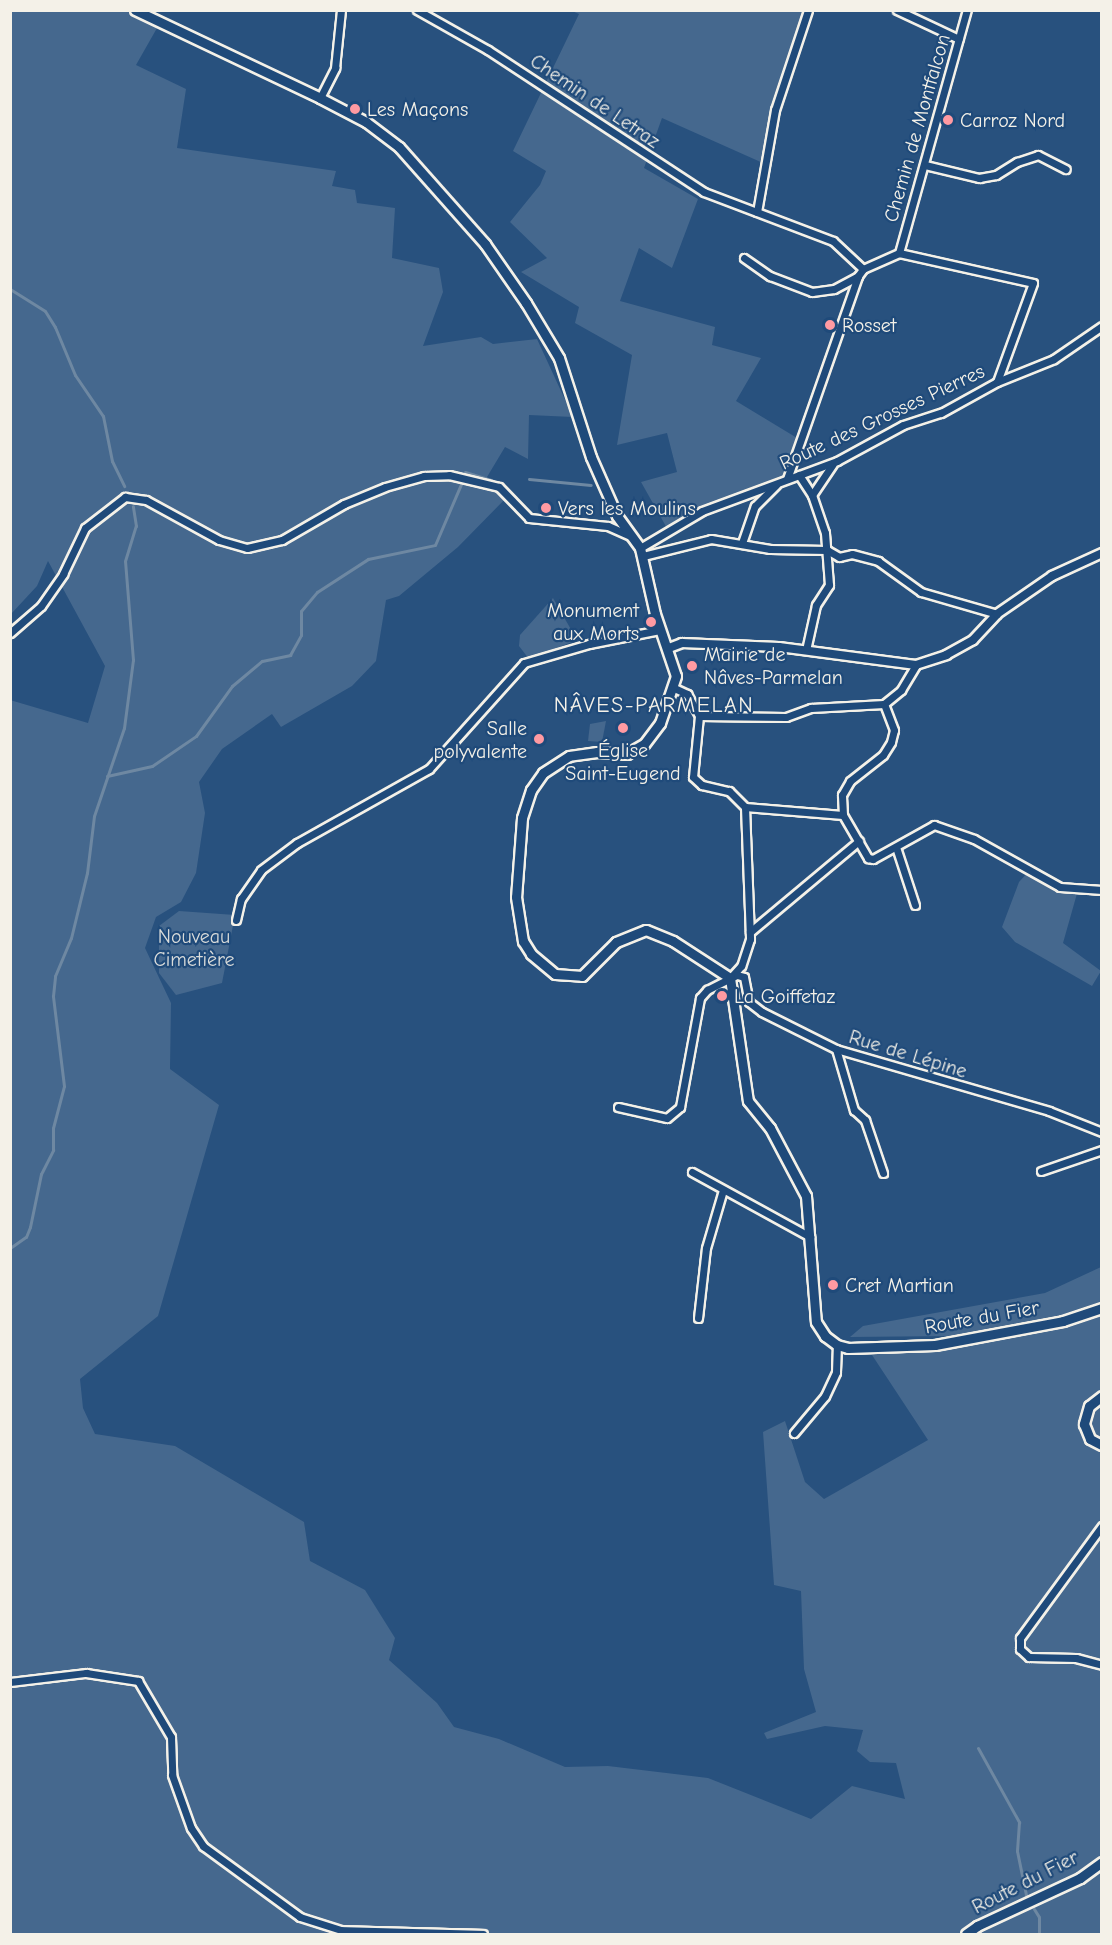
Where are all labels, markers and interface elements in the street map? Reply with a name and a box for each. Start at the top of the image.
street label: Chemin de Montfalcon [879,31,955,225]
street label: Chemin de Letraz [526,49,664,153]
place label: Les Maçons [367,97,468,121]
marker: Les Maçons [348,102,362,116]
place label: Carroz Nord [960,108,1065,132]
marker: Carroz Nord [941,113,955,127]
place label: Rosset [842,313,896,337]
marker: Rosset [823,318,837,332]
street label: Route des Grosses Pierres [776,359,988,475]
place label: Vers les Moulins [558,496,696,520]
marker: Vers les Moulins [539,501,553,515]
place label: Monument aux Morts [547,598,639,645]
marker: Monument aux Morts [644,615,658,629]
place label: Mairie de Nâves-Parmelan [704,642,843,689]
marker: Mairie de Nâves-Parmelan [685,659,699,673]
district label: NÂVES-PARMELAN [554,693,754,719]
place label: Salle polyvalente [434,716,527,763]
marker: Église Saint-Eugend [616,721,630,735]
marker: Salle polyvalente [532,732,546,746]
place label: Église Saint-Eugend [565,738,681,785]
park label: Nouveau Cimetière [153,924,235,971]
place label: La Goiffetaz [734,984,835,1008]
marker: La Goiffetaz [715,989,729,1003]
street label: Rue de Lépine [846,1025,970,1083]
place label: Cret Martian [845,1273,954,1297]
marker: Cret Martian [826,1278,840,1292]
street label: Route du Fier [923,1295,1041,1339]
street label: Route du Fier [968,1845,1082,1919]

